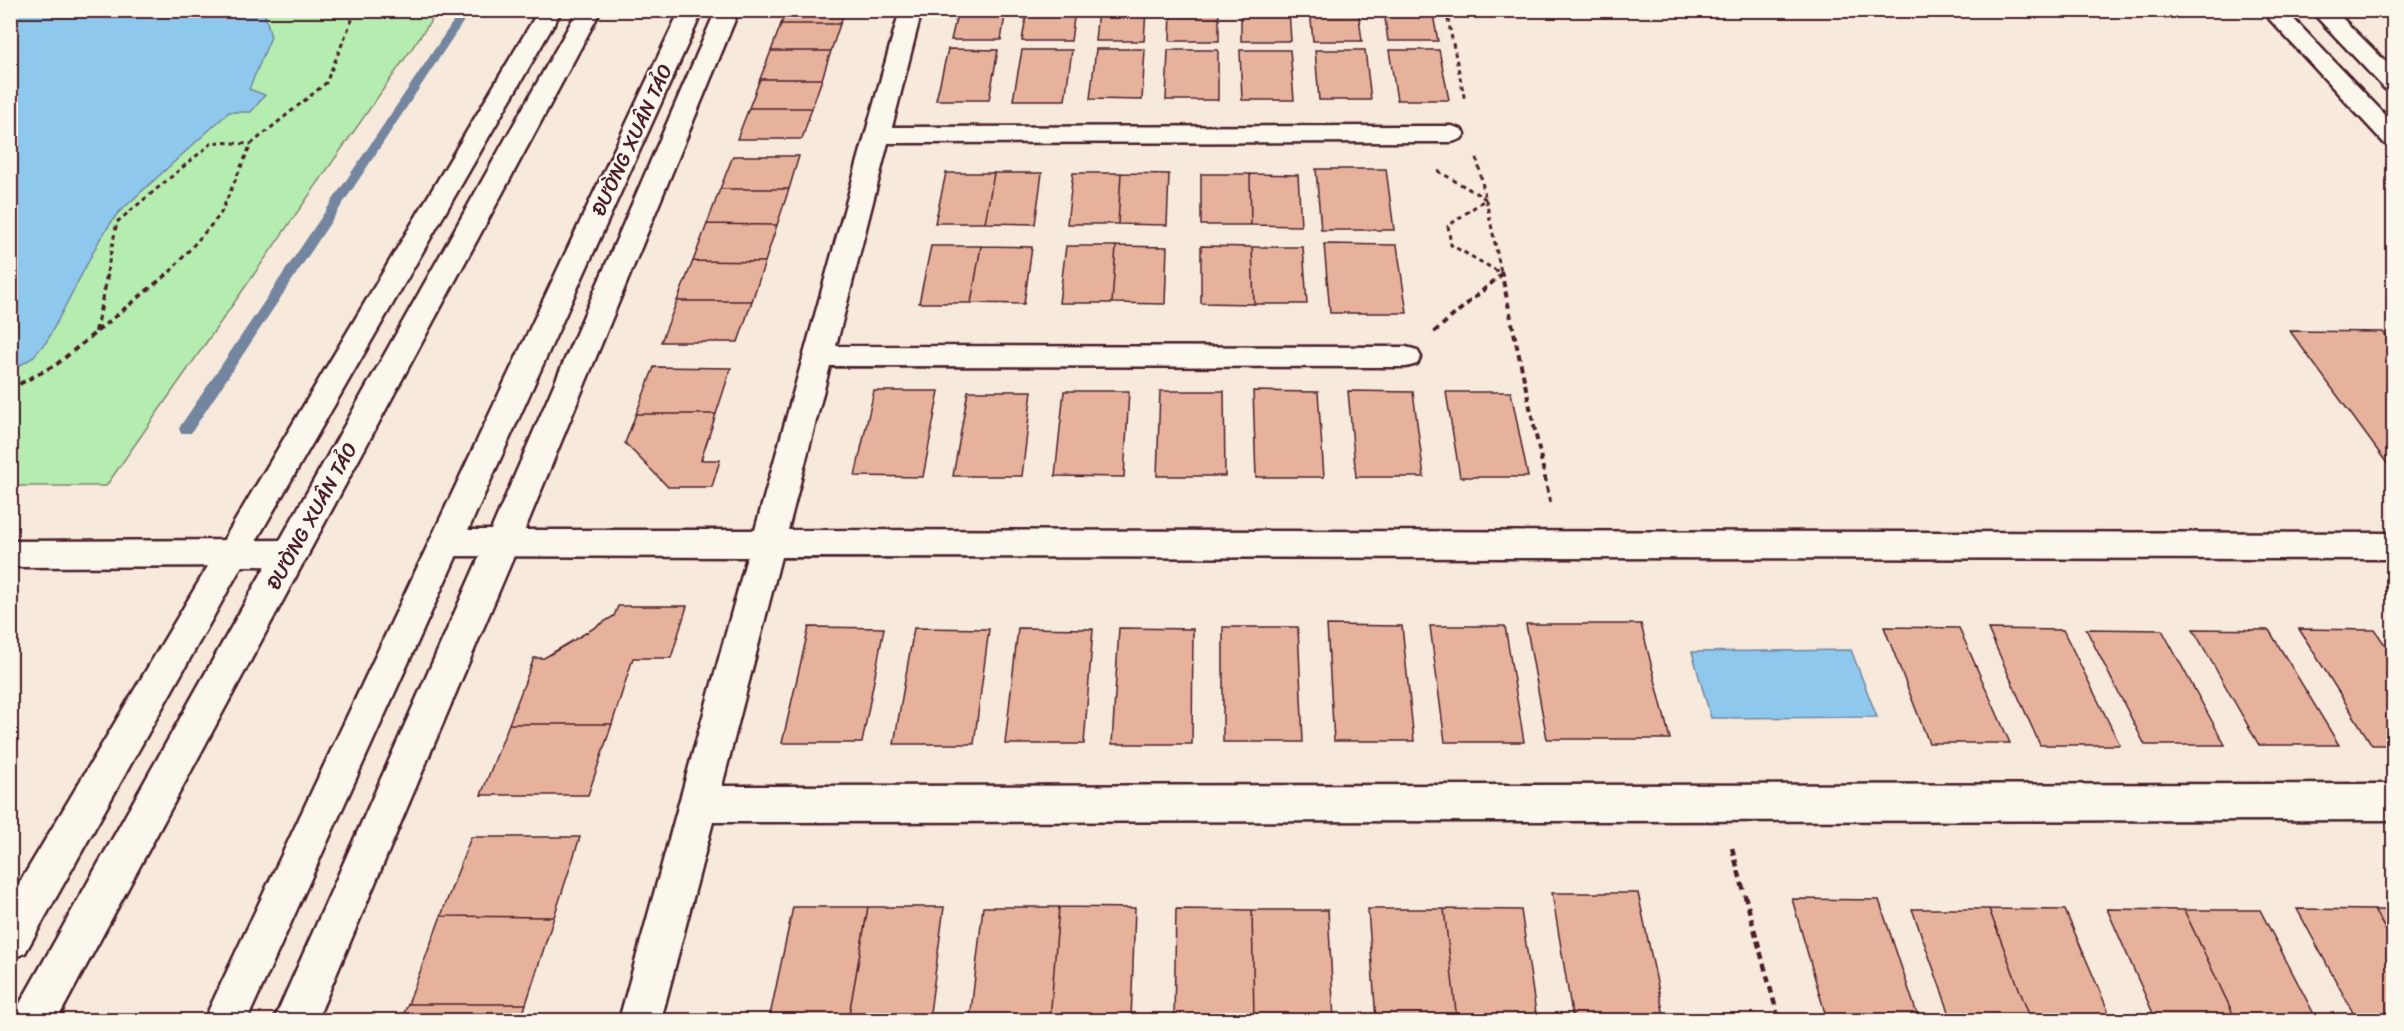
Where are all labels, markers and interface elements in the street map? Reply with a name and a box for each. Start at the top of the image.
street label: ĐƯỜNG XUÂN TẢO [581,58,683,222]
street label: ĐƯỜNG XUÂN TẢO [257,436,367,596]

